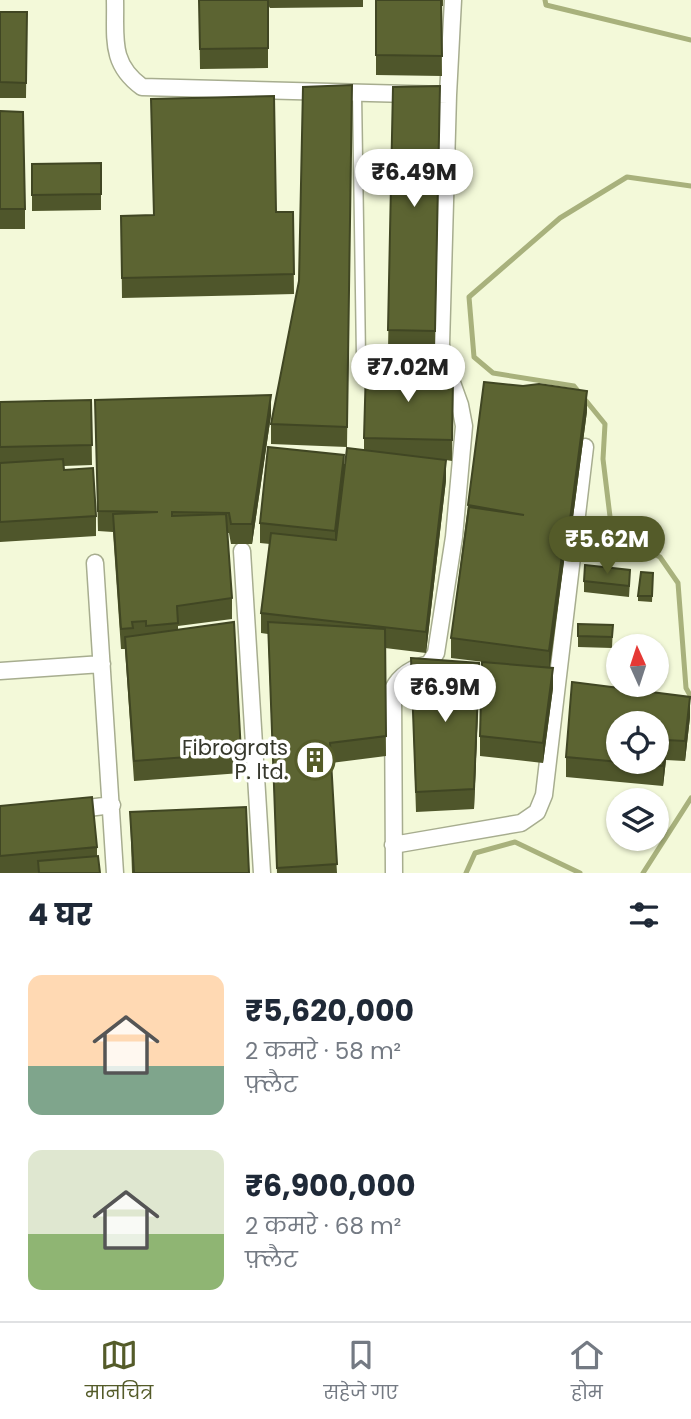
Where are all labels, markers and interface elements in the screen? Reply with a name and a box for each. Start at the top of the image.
pin: ₹6.49M [357,150,471,209]
text: ₹6.49M [371,156,457,188]
pin: ₹7.02M [351,344,465,404]
text: ₹7.02M [367,351,449,383]
pin: ₹5.62M [550,516,664,576]
text: ₹5.62M [565,523,649,555]
north arrow [606,634,668,696]
map controls [606,634,669,851]
pin: ₹6.9M [396,664,494,724]
text: ₹6.9M [410,671,480,703]
button: locate [606,711,669,774]
place label: Fibrograts P. ltd. [182,733,288,786]
building icon: Fibrograts P. ltd. [294,739,336,781]
button: layers [606,788,669,851]
text: 4 घर [28,893,92,936]
icon: filters [625,896,663,934]
text: ₹5,620,000 [245,989,414,1032]
icon: home [84,1003,168,1087]
text: 2 कमरे · 58 m² [245,1035,401,1067]
text: फ़्लैट [245,1069,298,1101]
text: ₹6,900,000 [245,1164,416,1207]
icon: home [84,1178,168,1262]
text: 2 कमरे · 68 m² [245,1210,401,1242]
text: फ़्लैट [245,1244,298,1276]
tab: मानचित्र [85,1336,153,1407]
tab: सहेजे गए [323,1336,398,1407]
tab: होम [568,1336,606,1407]

